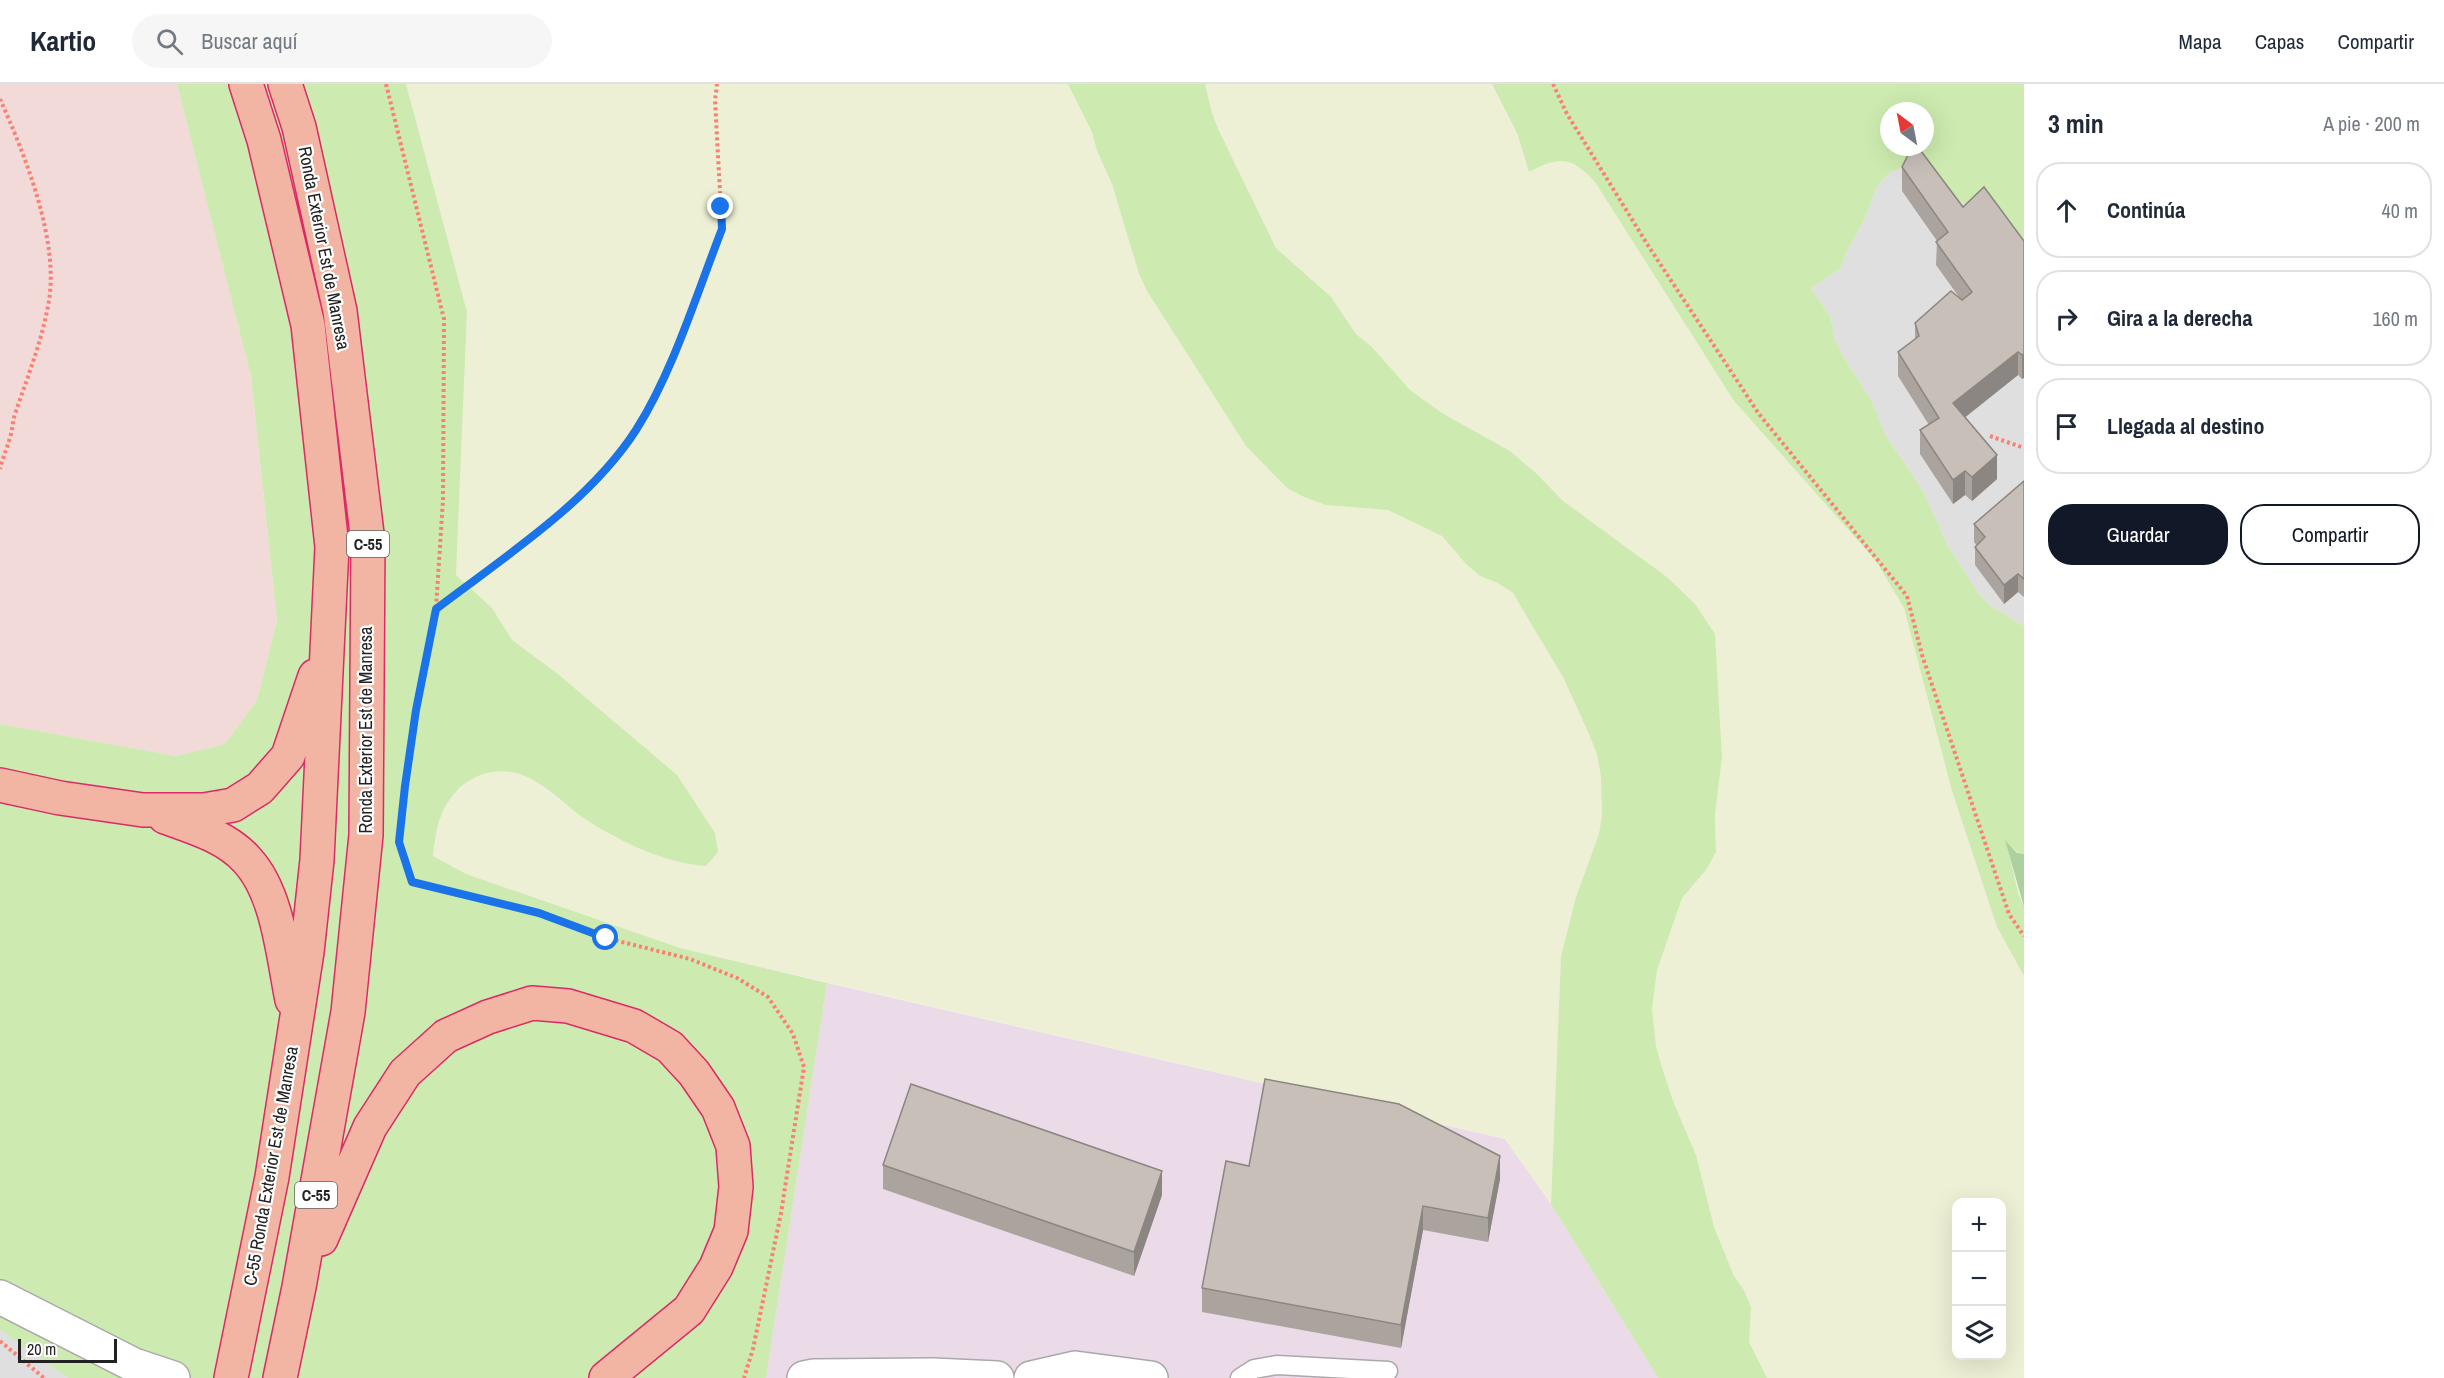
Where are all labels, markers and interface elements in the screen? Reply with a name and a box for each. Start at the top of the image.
search box [132,14,552,68]
text: Kartio [30,22,96,60]
icon: search [153,25,186,58]
text: Buscar aquí [201,26,298,56]
text: Mapa [2179,27,2222,56]
text: Capas [2255,27,2304,56]
text: Compartir [2337,27,2414,56]
north arrow [1880,102,1934,156]
text: 3 min [2048,106,2104,141]
text: A pie · 200 m [2323,110,2420,137]
street label: Ronda Exterior Est de Manresa [292,144,356,352]
route end [707,193,733,219]
icon: ahead [2050,194,2083,227]
text: Continúa [2107,195,2185,225]
text: 40 m [2382,197,2418,224]
icon: right [2050,302,2083,335]
text: Gira a la derecha [2107,303,2252,333]
text: 160 m [2372,305,2418,332]
icon: arrive [2050,410,2083,443]
text: Llegada al destino [2107,411,2264,441]
button: Guardar [2048,504,2228,565]
button: Compartir [2240,504,2420,565]
road number: C-55 [347,531,389,557]
street label: Ronda Exterior Est de Manresa [353,627,378,833]
route start [592,924,618,950]
street label: C-55 Ronda Exterior Est de Manresa [237,1044,304,1288]
road number: C-55 [295,1182,337,1208]
map controls [1952,1198,2006,1360]
button: + [1952,1198,2006,1252]
button: − [1952,1252,2006,1306]
button: layers [1952,1306,2006,1360]
scale bar [18,1336,117,1364]
text: 20 m [27,1338,56,1360]

